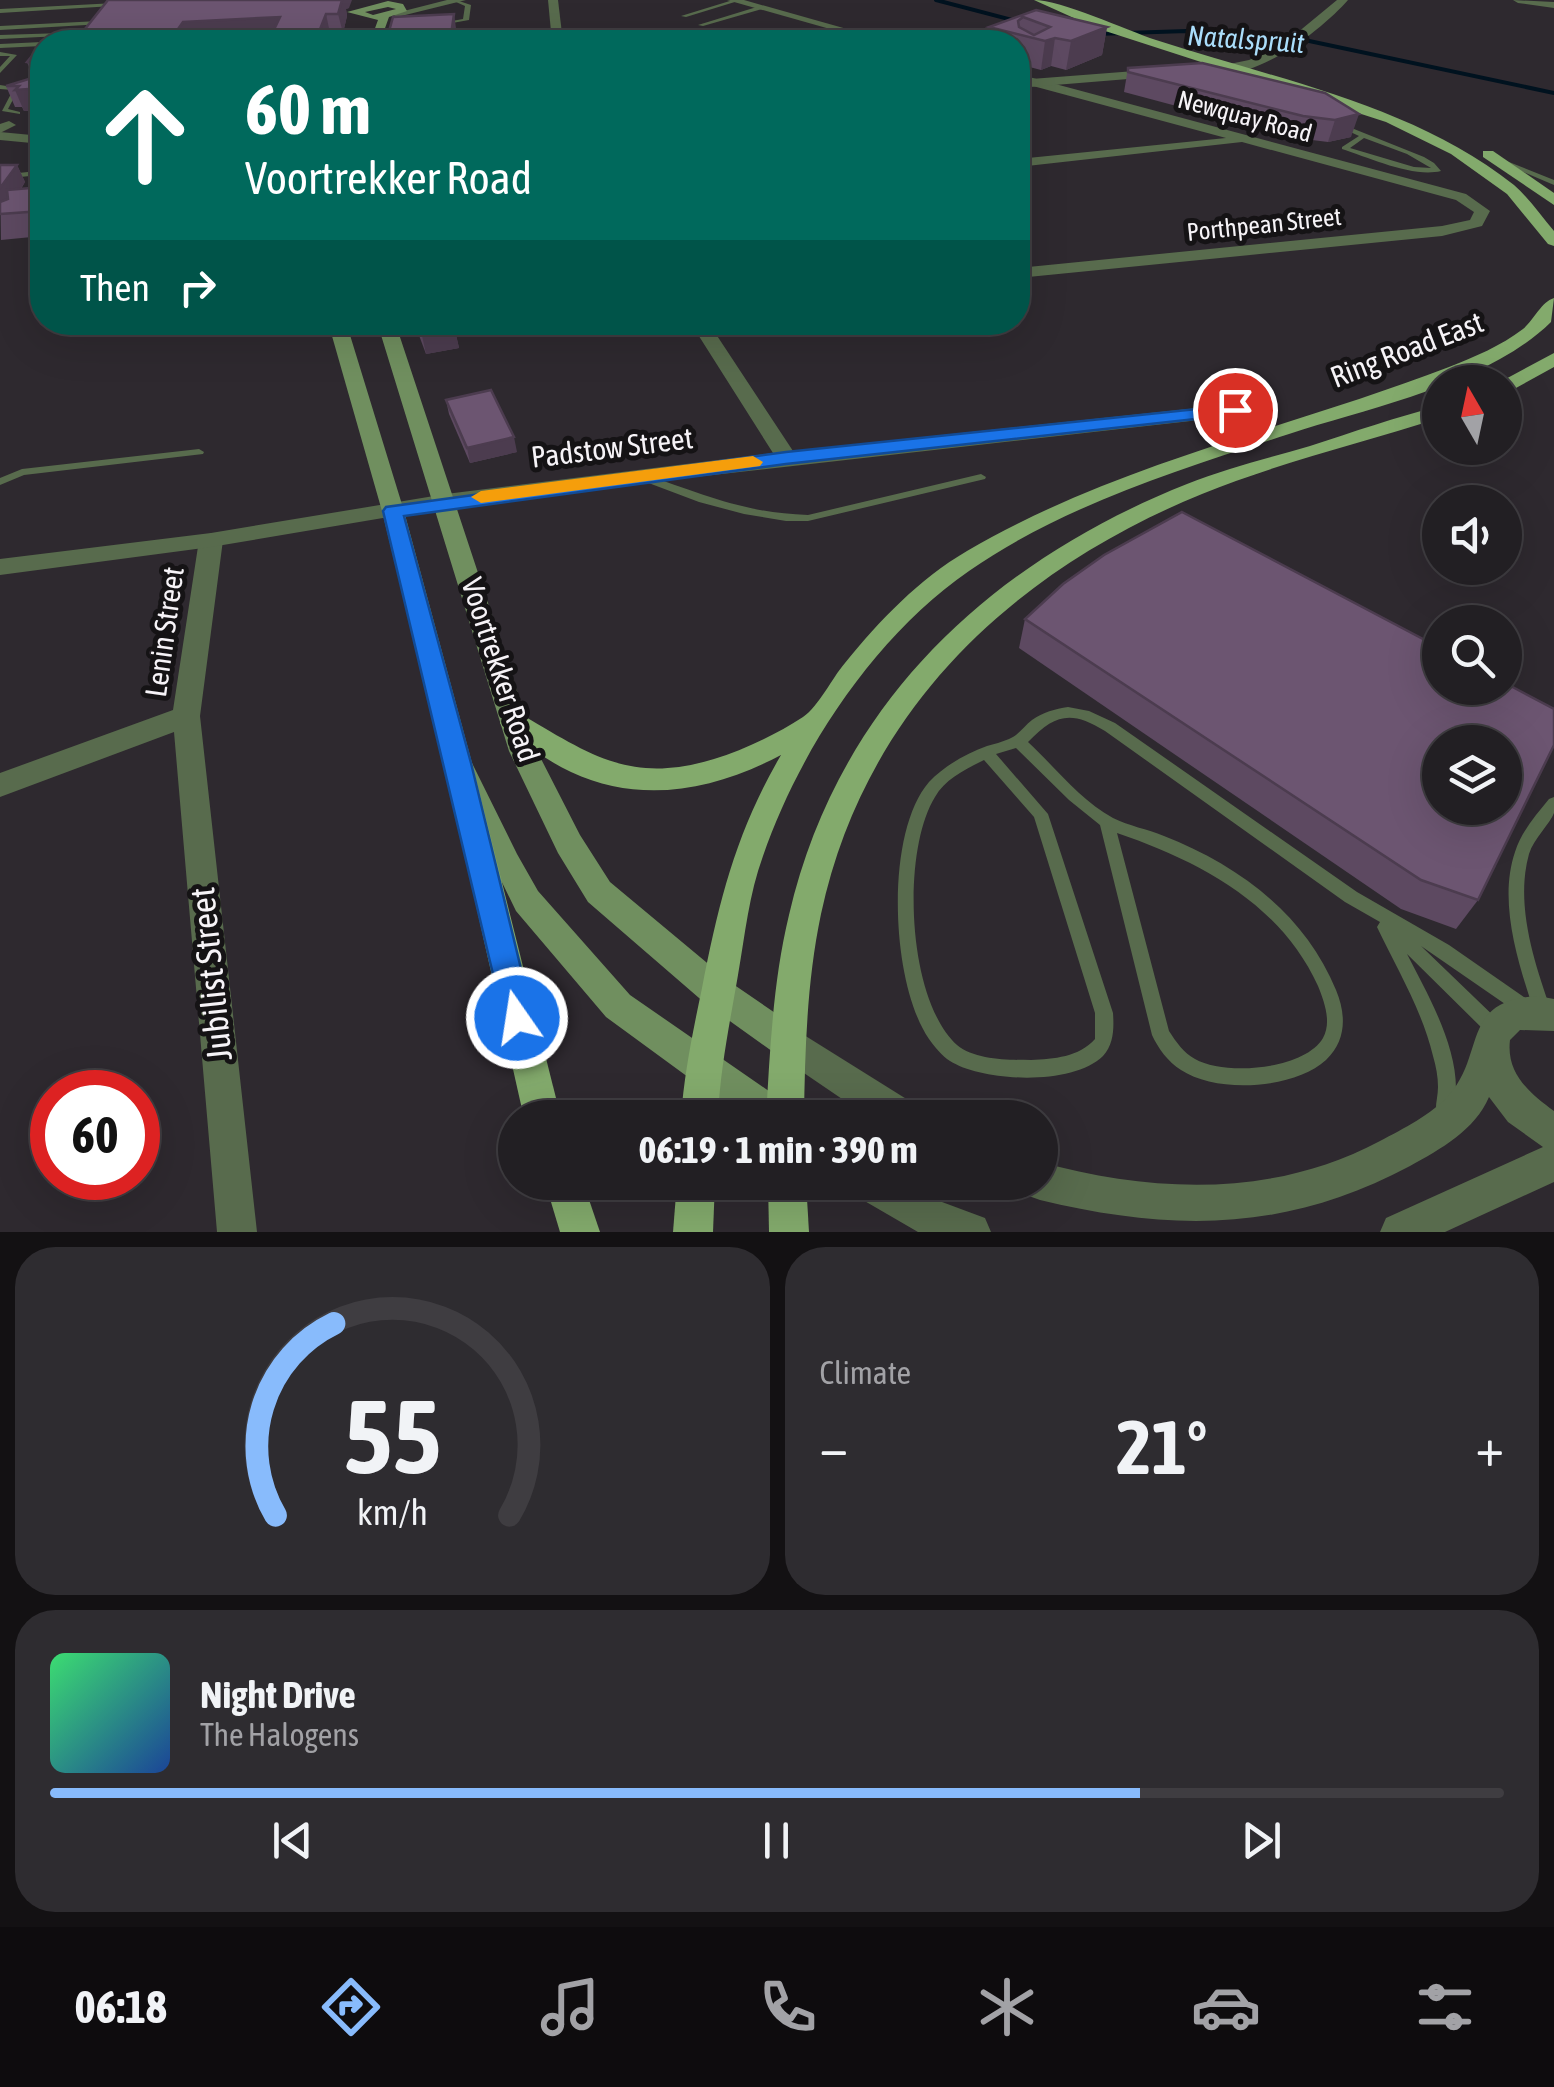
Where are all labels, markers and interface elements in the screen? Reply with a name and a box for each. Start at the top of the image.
water label: Natalspruit [1186,19,1306,59]
text: 60 m [245,69,371,149]
icon: ahead [80,70,210,200]
street label: Newquay Road [1175,85,1315,147]
text: Voortrekker Road [245,152,532,204]
street label: Porthpean Street [1185,202,1343,246]
icon: right [170,260,225,315]
text: Then [80,266,150,309]
street label: Ring Road East [1325,304,1488,394]
north arrow [1422,365,1522,465]
map controls [1422,365,1522,825]
pin [1193,368,1278,453]
icon: arrive [1208,383,1263,438]
street label: Padstow Street [529,420,695,474]
button: sound [1422,485,1522,585]
street label: Lenin Street [138,565,190,699]
street label: Voortrekker Road [455,573,547,766]
button: search [1422,605,1522,705]
button: layers [1422,725,1522,825]
street label: Jubilist Street [181,885,239,1063]
position arrow [465,966,569,1070]
speed limit sign: 60 [30,1070,160,1200]
text: 06:19 · 1 min · 390 m [638,1128,918,1171]
text: Climate [820,1354,911,1391]
text: 55 [343,1376,441,1495]
text: 21° [1116,1404,1207,1490]
text: − [820,1415,848,1478]
text: + [1475,1415,1504,1478]
text: km/h [357,1492,428,1533]
text: Night Drive [200,1673,356,1716]
text: The Halogens [200,1716,359,1753]
icon: previous [265,1813,320,1868]
icon: pause [749,1813,804,1868]
icon: next [1234,1813,1289,1868]
icon: directions [316,1972,386,2042]
icon: music [535,1972,605,2042]
icon: phone [753,1972,823,2042]
icon: climate [972,1972,1042,2042]
icon: car [1191,1972,1261,2042]
icon: filters [1410,1972,1480,2042]
text: 06:18 [74,1981,167,2033]

